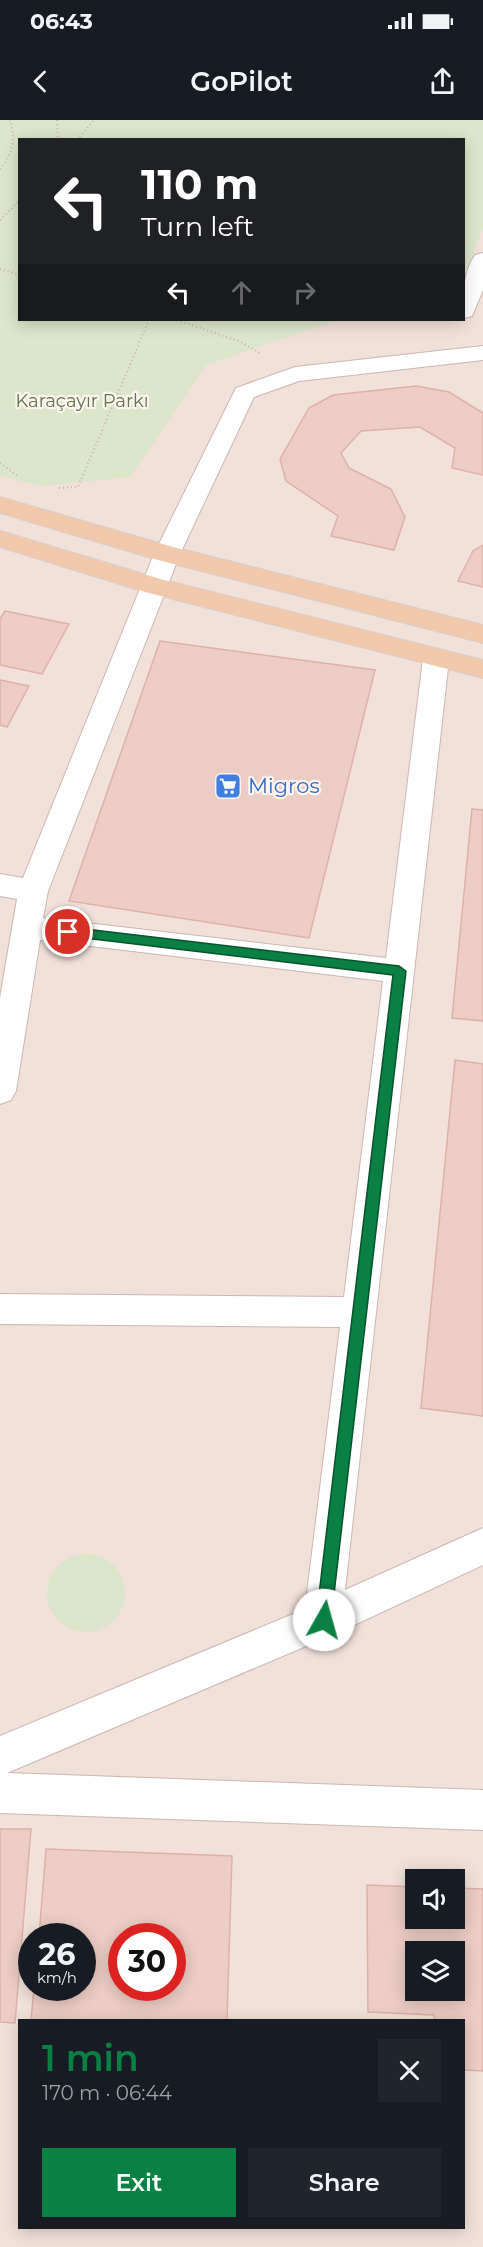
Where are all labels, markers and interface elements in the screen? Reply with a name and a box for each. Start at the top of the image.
text: 06:43 [30,8,93,35]
icon: back [24,65,57,98]
text: GoPilot [190,65,293,98]
icon: share [426,65,459,98]
text: 110 m [141,158,258,210]
icon: left [42,162,120,240]
text: Turn left [141,210,254,243]
icon: left [162,276,195,309]
icon: ahead [225,276,258,309]
icon: right [288,276,321,309]
park label: Karaçayır Parkı [15,390,149,412]
supermarket icon: Migros [213,771,243,801]
place label: Migros [248,773,320,798]
pin [42,906,93,957]
icon: arrive [51,915,84,948]
position arrow [292,1588,356,1652]
map controls [405,1869,465,2001]
button: sound [405,1869,465,1929]
speed limit sign: 30 [108,1923,186,2001]
text: 26 [39,1936,75,1973]
button: layers [405,1941,465,2001]
text: km/h [37,1968,77,1987]
text: 1 min [42,2036,139,2080]
button: close [378,2039,441,2102]
text: 170 m · 06:44 [42,2081,172,2105]
button: Exit [42,2148,236,2217]
button: Share [248,2148,441,2217]

